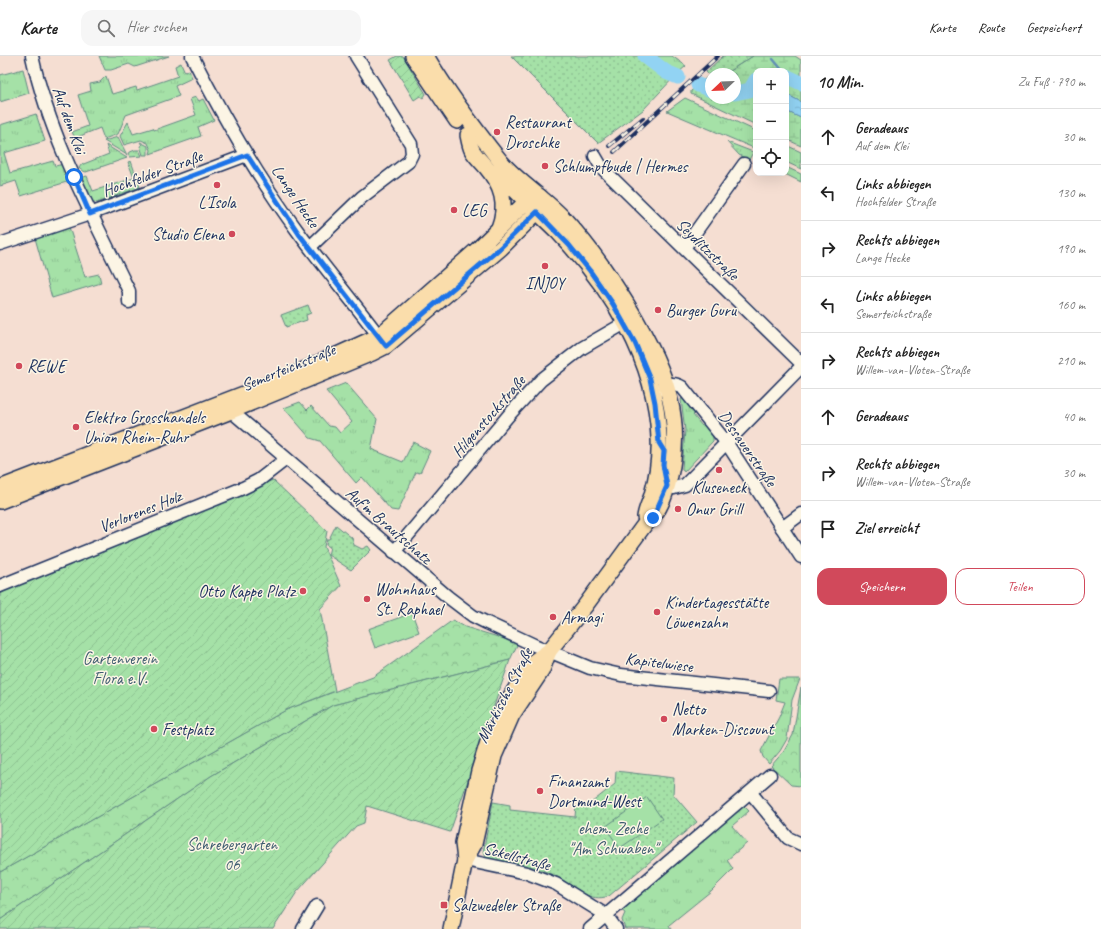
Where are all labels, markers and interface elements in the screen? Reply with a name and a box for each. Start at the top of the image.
search box [81,10,361,46]
text: Karte [20,16,57,40]
icon: search [95,17,117,39]
text: Hier suchen [127,18,187,37]
text: Karte [929,19,956,36]
text: Route [978,19,1004,36]
text: Gespeichert [1026,19,1081,36]
north arrow [705,68,741,104]
map controls [753,68,789,176]
button: + [753,68,789,104]
text: 10 Min. [817,72,863,93]
text: Zu Fuß · 790 m [1018,74,1085,90]
street label: Auf dem Klei [48,84,92,158]
button: − [753,104,789,140]
place label: Restaurant Droschke [505,112,573,153]
text: Geradeaus [855,119,908,138]
icon: ahead [817,126,839,148]
marker: Restaurant Droschke [492,127,502,137]
text: 30 m [1063,129,1085,145]
text: Auf dem Klei [855,138,908,154]
button: locate [753,140,789,176]
street label: Hochfelder Straße [99,145,207,201]
place label: Schlumpfbude | Hermes [553,156,690,177]
street label: Lange Hecke [267,161,325,233]
marker: Schlumpfbude | Hermes [540,161,550,171]
route start [65,168,83,186]
text: Links abbiegen [855,175,931,194]
marker: L'Isola [212,180,222,190]
icon: left [817,182,839,204]
text: 130 m [1057,185,1085,201]
place label: L'Isola [198,192,237,213]
text: Hochfelder Straße [855,194,935,210]
place label: LEG [462,200,488,221]
marker: LEG [449,205,459,215]
street label: Seydlitzstraße [672,214,745,286]
place label: Studio Elena [152,224,225,245]
marker: Studio Elena [227,229,237,239]
text: Rechts abbiegen [855,231,939,250]
icon: right [817,238,839,260]
text: 190 m [1057,241,1085,257]
text: Lange Hecke [855,250,910,266]
marker: INJOY [540,261,550,271]
place label: INJOY [526,273,567,294]
text: Links abbiegen [855,287,931,306]
icon: left [817,294,839,316]
text: 160 m [1057,297,1085,313]
place label: Burger Guru [666,300,738,321]
marker: Burger Guru [653,305,663,315]
text: Semerteichstraße [855,306,931,322]
street label: Semerteichstraße [238,339,340,396]
text: Rechts abbiegen [855,343,939,362]
icon: right [817,350,839,372]
text: 210 m [1057,353,1085,369]
place label: REWE [27,356,68,377]
marker: REWE [14,361,24,371]
text: Willem-van-Vloten-Straße [855,362,970,378]
street label: Hilgenstockstraße [447,370,531,462]
street label: Dessauerstraße [714,406,782,492]
icon: ahead [817,406,839,428]
place label: Elektro Grosshandels Union Rhein-Ruhr [84,407,207,448]
text: Geradeaus [855,407,908,426]
text: 40 m [1063,409,1085,425]
marker: Elektro Grosshandels Union Rhein-Ruhr [71,422,81,432]
text: Rechts abbiegen [855,455,939,474]
icon: right [817,462,839,484]
marker: Kluseneck [714,465,724,475]
text: 30 m [1063,465,1085,481]
text: Willem-van-Vloten-Straße [855,474,970,490]
place label: Kluseneck [692,477,748,498]
street label: Auf'm Brautschatz [341,482,437,570]
street label: Verlorenes Holz [96,485,186,537]
place label: Onur Grill [686,499,745,520]
marker: Onur Grill [673,504,683,514]
route end [644,509,662,527]
icon: arrive [817,518,839,540]
text: Ziel erreicht [855,519,918,538]
button: Speichern [817,568,947,605]
button: Teilen [955,568,1085,605]
place label: Wohnhaus St. Raphael [375,579,446,620]
place label: Otto Kappe Platz [198,581,297,602]
marker: Otto Kappe Platz [298,586,308,596]
place label: Kindertagesstätte Löwenzahn [665,592,770,633]
marker: Wohnhaus St. Raphael [362,594,372,604]
place label: Armagi [561,607,604,628]
marker: Kindertagesstätte Löwenzahn [652,607,662,617]
marker: Armagi [548,612,558,622]
street label: Märkische Straße [472,643,538,746]
park label: Gartenverein Flora e.V. [83,648,158,689]
street label: Kapitelwiese [624,648,695,677]
place label: Netto Marken-Discount [672,699,776,740]
marker: Netto Marken-Discount [659,714,669,724]
place label: Festplatz [162,719,215,740]
marker: Festplatz [149,724,159,734]
place label: Finanzamt Dortmund-West [548,771,643,812]
marker: Finanzamt Dortmund-West [535,786,545,796]
park label: ehem. Zeche "Am Schwaben" [569,818,661,859]
park label: Schrebergarten 06 [187,834,278,875]
street label: Sckellstraße [481,838,554,876]
place label: Salzwedeler Straße [452,895,562,916]
marker: Salzwedeler Straße [439,900,449,910]

